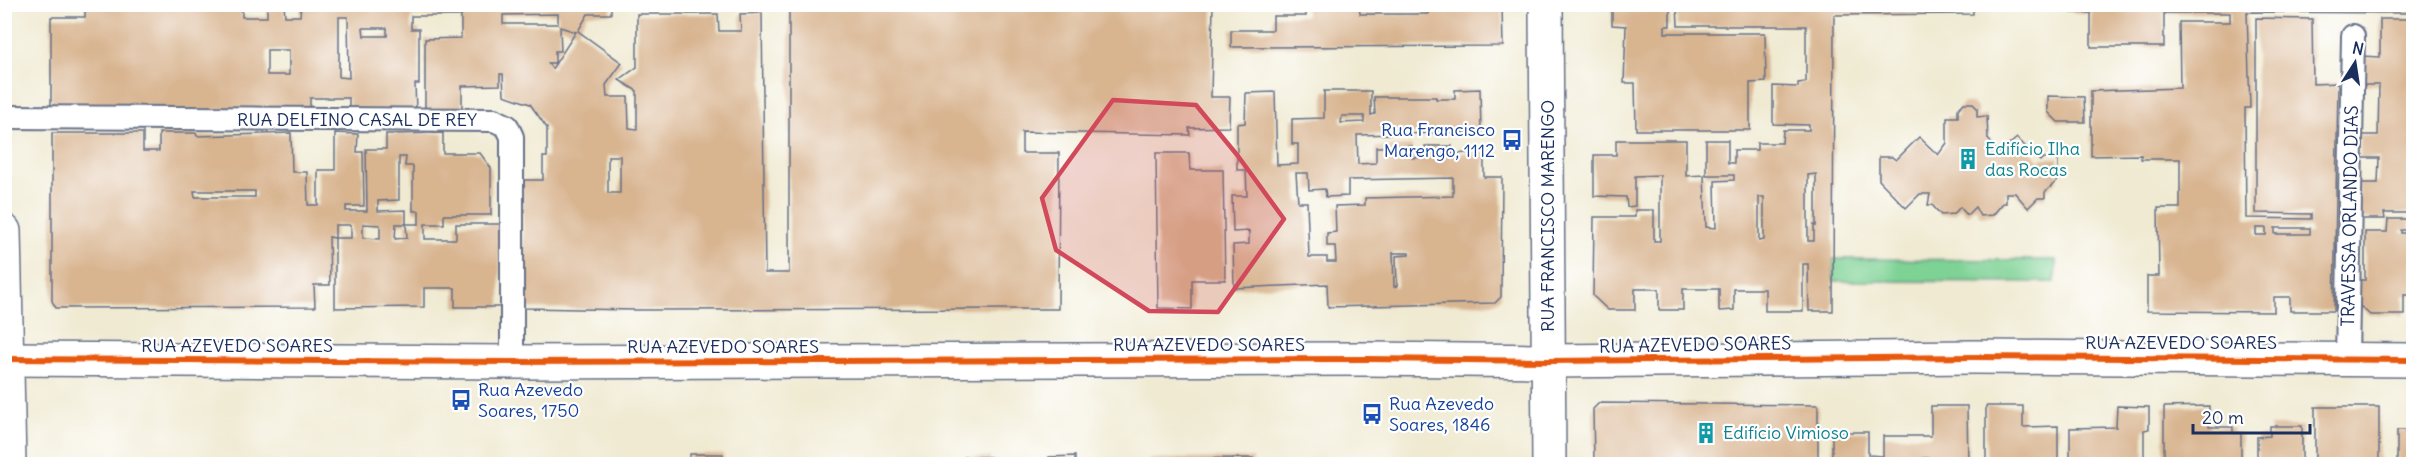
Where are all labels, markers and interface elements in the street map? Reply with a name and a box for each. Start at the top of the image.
north arrow [2325,33,2385,93]
text: N [2351,37,2366,59]
street label: RUA FRANCISCO MARENGO [1536,100,1559,332]
street label: TRAVESSA ORLANDO DIAS [2336,105,2363,327]
street label: RUA DELFINO CASAL DE REY [237,108,477,131]
place label: Rua Francisco Marengo, 1112 [1381,118,1495,162]
bus stop icon: Rua Francisco Marengo, 1112 [1500,128,1524,152]
place label: Edifício Ilha das Rocas [1985,137,2080,181]
building icon: Edifício Ilha das Rocas [1956,147,1980,171]
street label: RUA AZEVEDO SOARES [1599,331,1791,358]
street label: RUA AZEVEDO SOARES [2085,331,2277,354]
street label: RUA AZEVEDO SOARES [1113,333,1305,356]
street label: RUA AZEVEDO SOARES [141,334,333,357]
street label: RUA AZEVEDO SOARES [627,335,819,358]
place label: Rua Azevedo Soares, 1750 [478,378,583,422]
bus stop icon: Rua Azevedo Soares, 1750 [449,388,473,412]
place label: Rua Azevedo Soares, 1846 [1389,392,1494,436]
scale bar [2193,397,2310,435]
bus stop icon: Rua Azevedo Soares, 1846 [1360,402,1384,426]
text: 20 m [2202,406,2244,429]
building icon: Edifício Vimioso [1694,421,1718,445]
place label: Edifício Vimioso [1723,421,1849,444]

